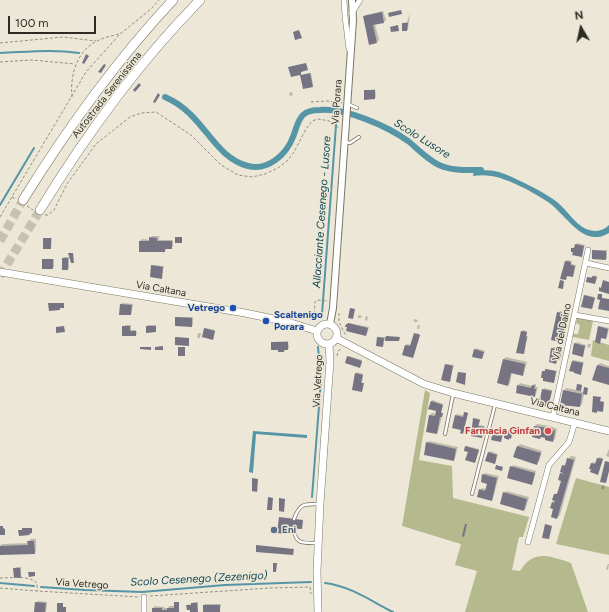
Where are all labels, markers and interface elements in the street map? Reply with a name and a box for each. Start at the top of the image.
scale bar [10,8,98,34]
north arrow [561,8,601,48]
text: N [574,9,584,23]
text: 100 m [15,16,49,30]
street label: Autostrada Serenissima [70,50,144,140]
street label: Via Porara [329,79,345,125]
water label: Scolo Lusore [391,116,453,162]
water label: Allacciante Cesenego - Lusore [310,136,334,288]
street label: Via Caltana [135,279,187,299]
place label: Vetrego [187,302,225,314]
street label: Via del Daino [550,302,574,362]
marker: Vetrego [228,303,238,313]
place label: Scaltenigo Porara [274,309,323,332]
marker: Scaltenigo Porara [261,316,271,326]
street label: Via Vetrego [311,354,325,408]
street label: Via Caltana [529,395,581,419]
place label: Farmacia Ginfan [465,425,540,437]
marker: Farmacia Ginfan [543,426,553,436]
place label: Eni [282,524,296,536]
marker: Eni [269,525,279,535]
water label: Scolo Cesenego (Zezenigo) [130,569,268,589]
street label: Via Vetrego [55,576,109,592]

